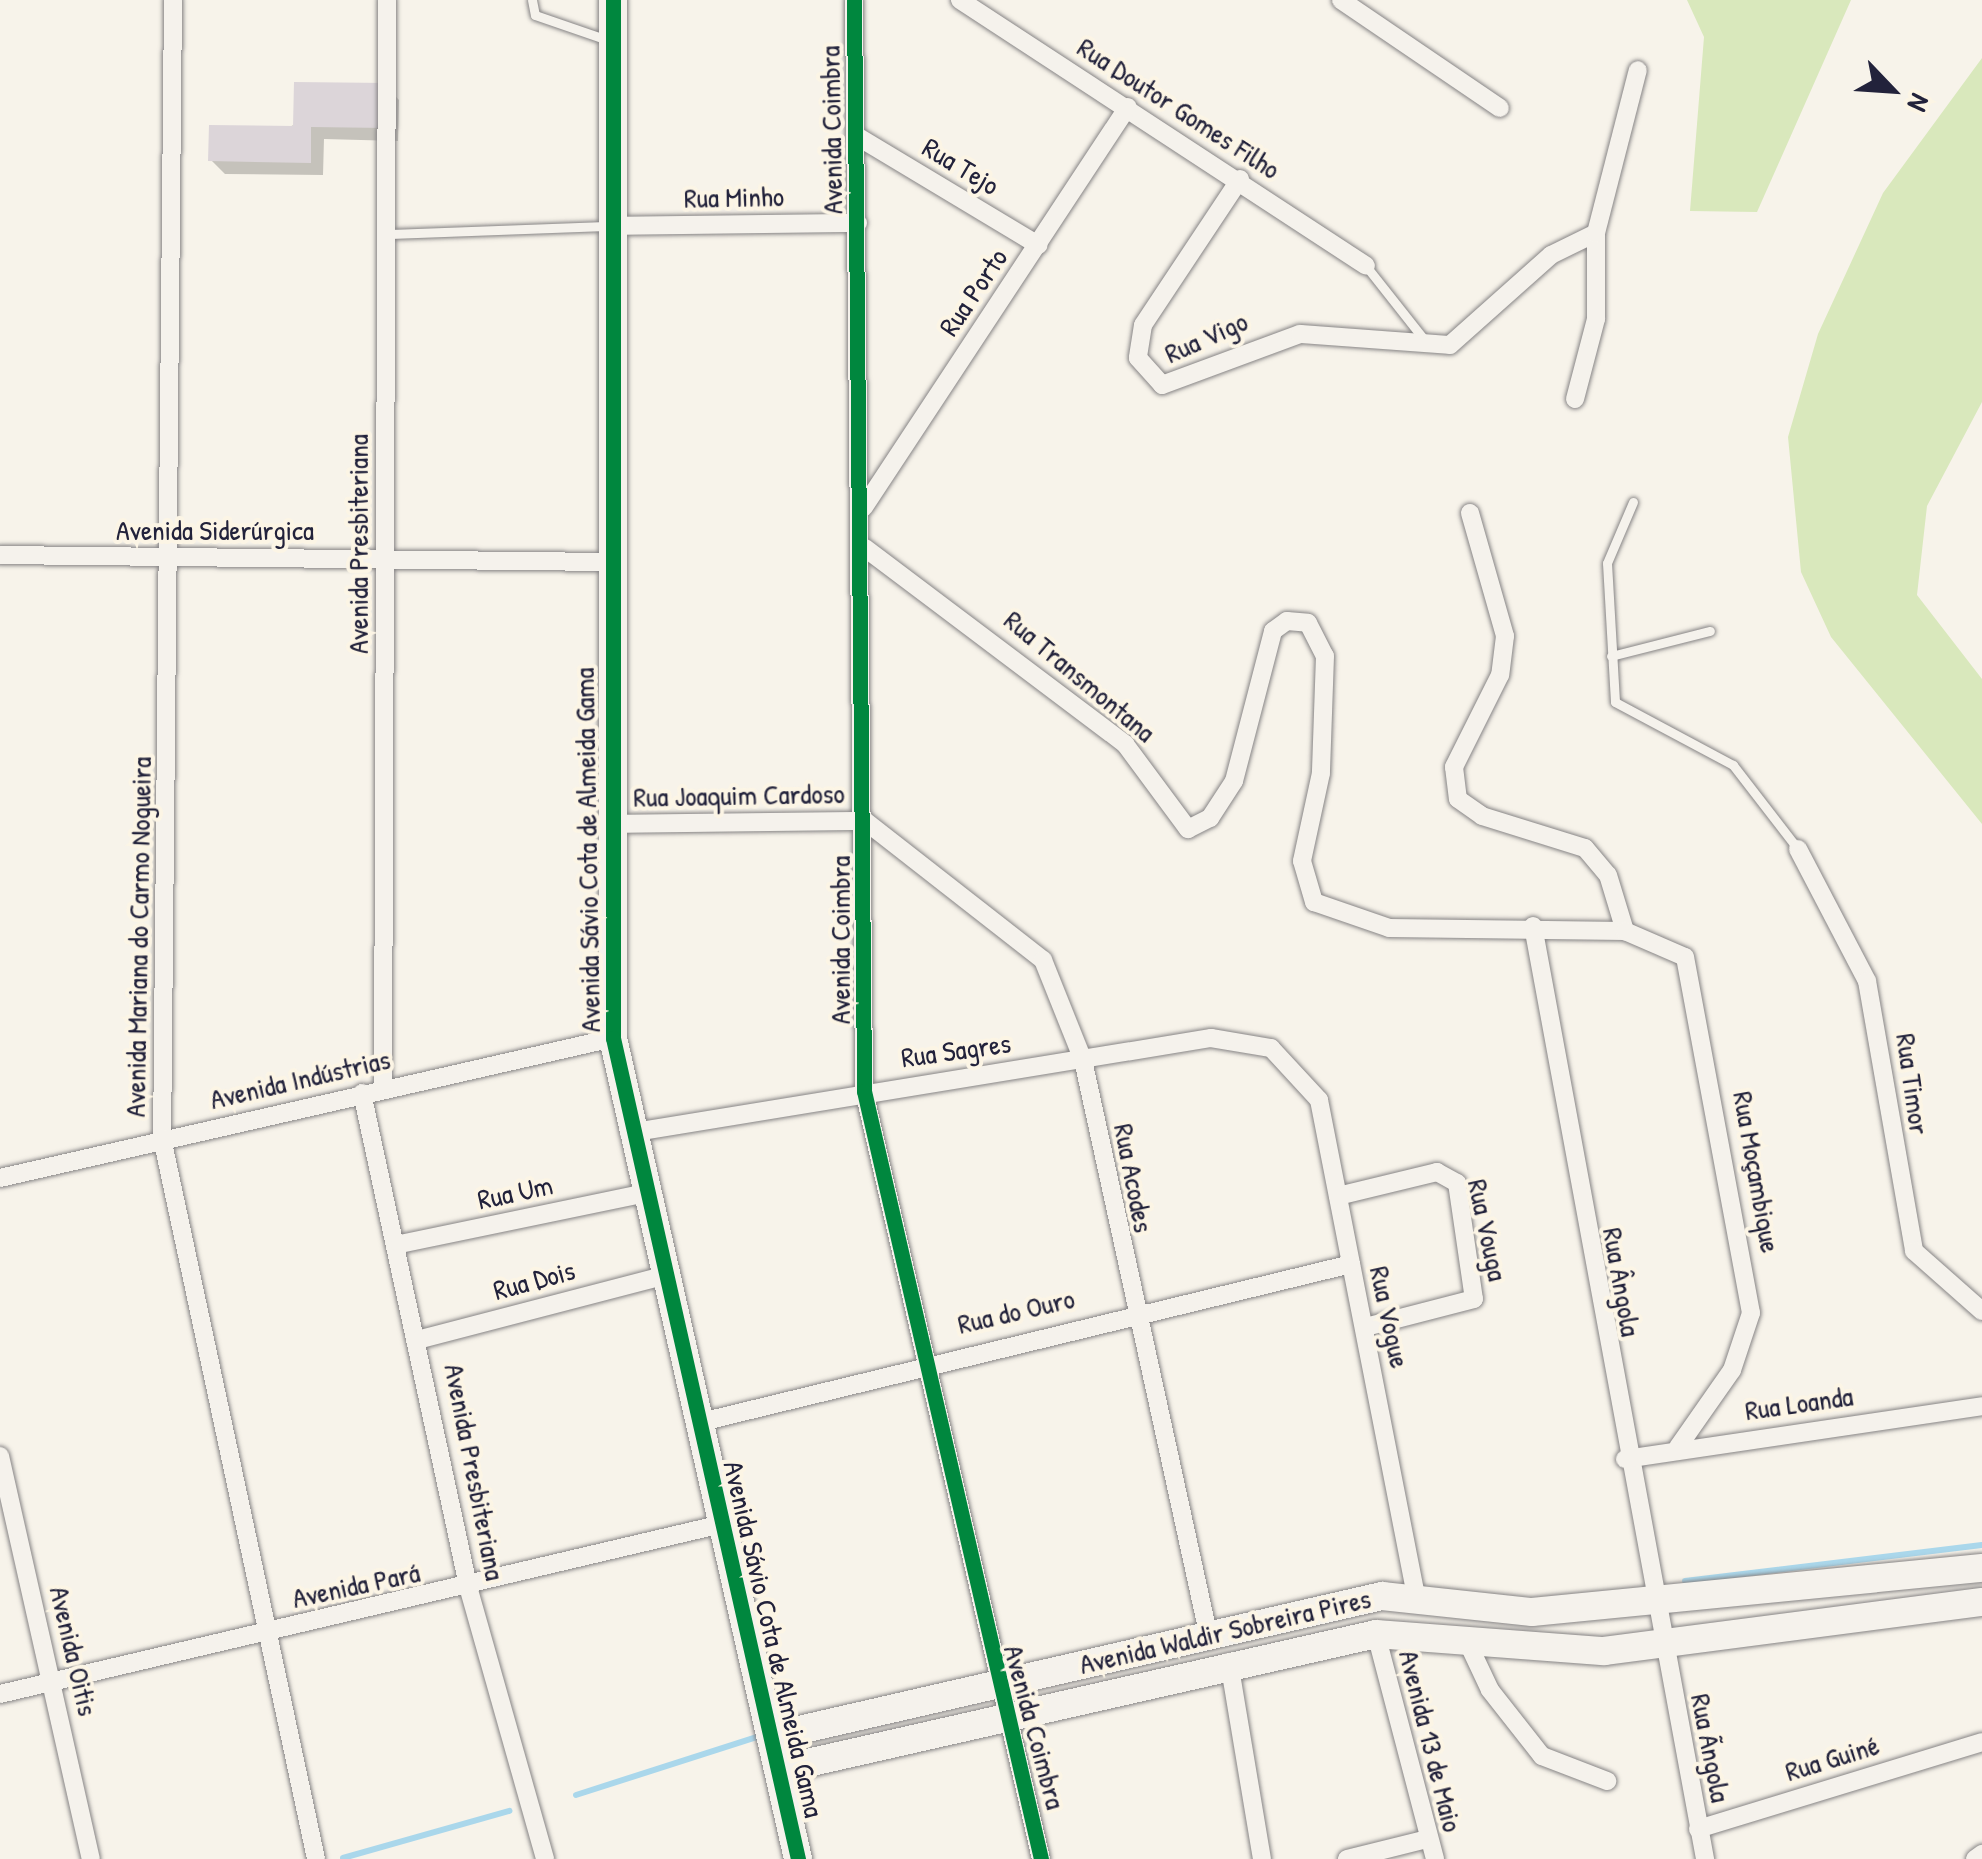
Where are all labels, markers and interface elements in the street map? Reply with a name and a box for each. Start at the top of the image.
street label: Rua Doutor Gomes Filho [1071,30,1287,186]
north arrow [1842,40,1942,140]
street label: Avenida Coimbra [813,45,849,215]
text: N [1899,88,1940,117]
street label: Rua Tejo [917,130,1005,202]
street label: Rua Minho [684,179,784,215]
street label: Rua Porto [932,242,1014,342]
street label: Rua Vigo [1159,304,1253,370]
street label: Avenida Presbiteriana [341,434,375,654]
street label: Avenida Siderúrgica [116,513,314,547]
street label: Rua Transmontana [998,603,1162,749]
street label: Avenida Sávio Cota de Almeida Gama [567,667,607,1033]
street label: Avenida Mariana do Carmo Nogueira [118,756,158,1118]
street label: Rua Joaquim Cardoso [633,776,845,814]
street label: Avenida Coimbra [823,856,857,1024]
street label: Rua Sagres [899,1026,1013,1074]
street label: Rua Timor [1889,1031,1937,1137]
street label: Avenida Indústrias [207,1042,393,1116]
street label: Rua Moçambique [1726,1089,1788,1255]
street label: Rua Acodes [1107,1121,1161,1235]
street label: Rua Um [474,1168,556,1216]
street label: Rua Vouga [1461,1176,1515,1284]
street label: Rua Ângola [1596,1225,1648,1339]
street label: Rua Dois [490,1253,578,1307]
street label: Rua Vogue [1363,1263,1417,1371]
street label: Rua do Ouro [954,1281,1078,1341]
street label: Avenida Presbiteriana [438,1361,512,1583]
street label: Rua Loanda [1743,1379,1855,1427]
street label: Avenida Sávio Cota de Almeida Gama [717,1457,831,1821]
street label: Avenida Pará [289,1555,423,1615]
street label: Avenida Waldir Sobreira Pires [1076,1581,1374,1681]
street label: Avenida Oitis [43,1583,105,1719]
street label: Avenida Coimbra [997,1641,1073,1813]
street label: Avenida 13 de Maio [1392,1647,1470,1835]
street label: Rua Ãngola [1684,1691,1738,1805]
street label: Rua Guiné [1781,1728,1883,1788]

